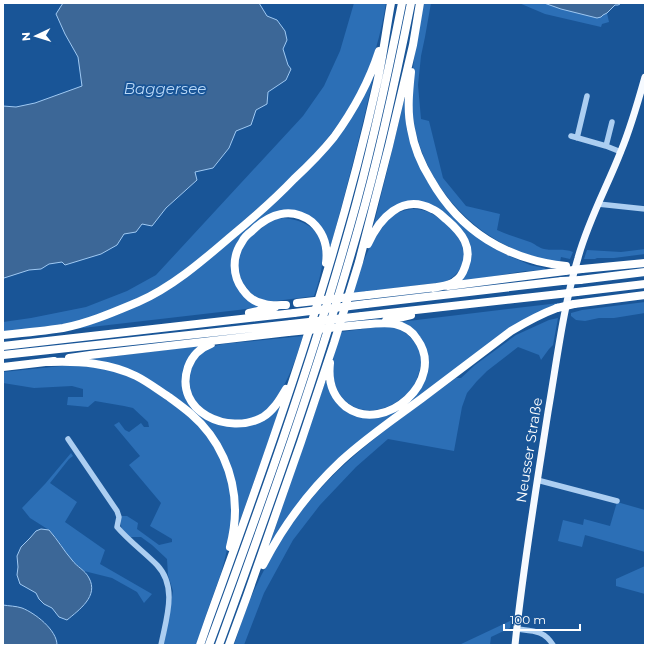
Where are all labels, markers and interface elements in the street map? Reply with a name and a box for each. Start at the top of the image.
north arrow [16,16,56,56]
text: N [19,32,33,42]
water label: Baggersee [124,79,206,98]
street label: Neusser Straße [512,396,546,504]
scale bar [504,606,580,632]
text: 100 m [510,612,546,627]

